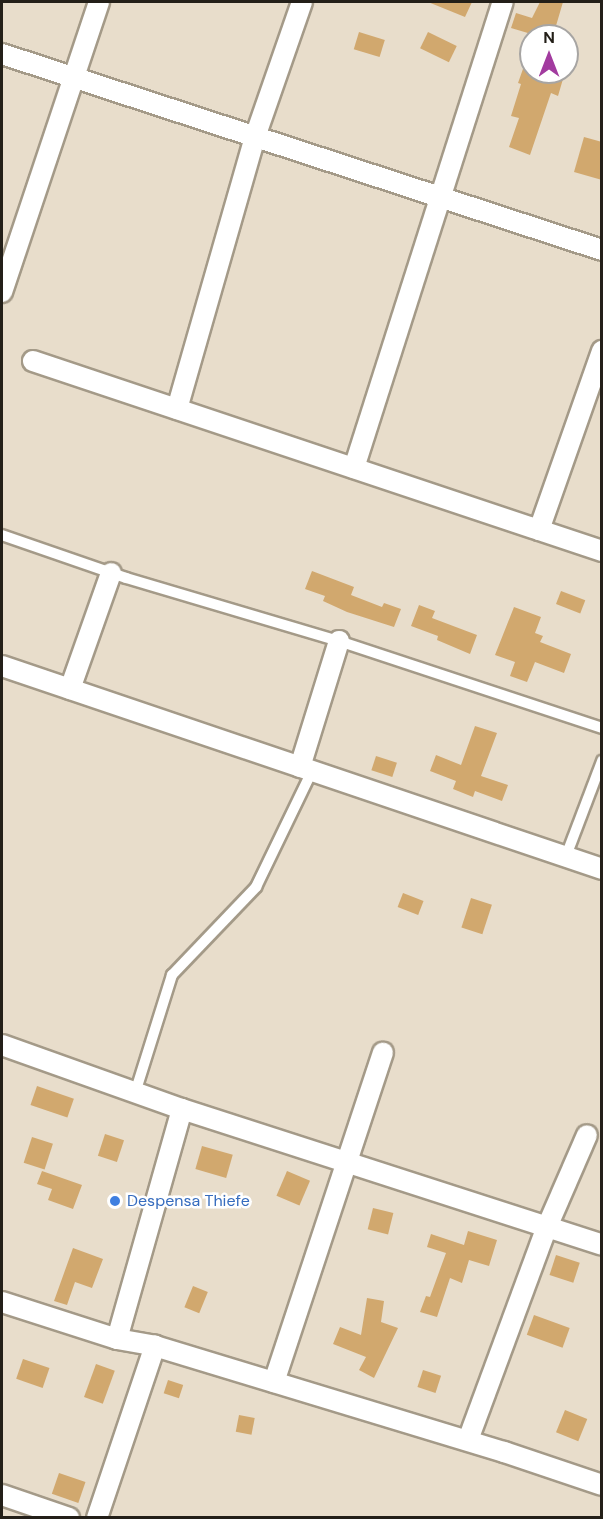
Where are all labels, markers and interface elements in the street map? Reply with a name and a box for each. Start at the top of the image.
north arrow [519,24,579,84]
text: N [543,27,555,48]
place label: Despensa Thiefe [127,1191,250,1211]
marker: Despensa Thiefe [108,1194,122,1208]

